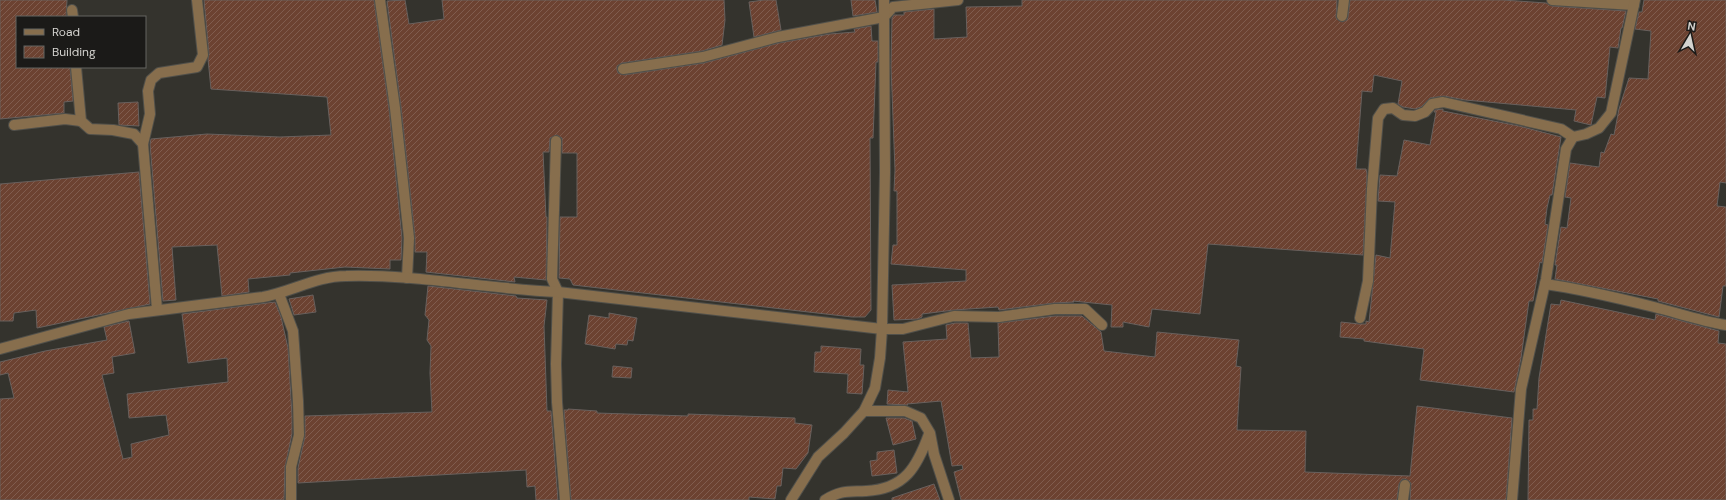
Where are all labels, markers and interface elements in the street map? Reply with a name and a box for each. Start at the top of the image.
legend [16,16,146,68]
north arrow [1670,16,1710,56]
text: N [1687,19,1697,34]
text: Road [52,24,80,40]
text: Building [52,44,96,60]

